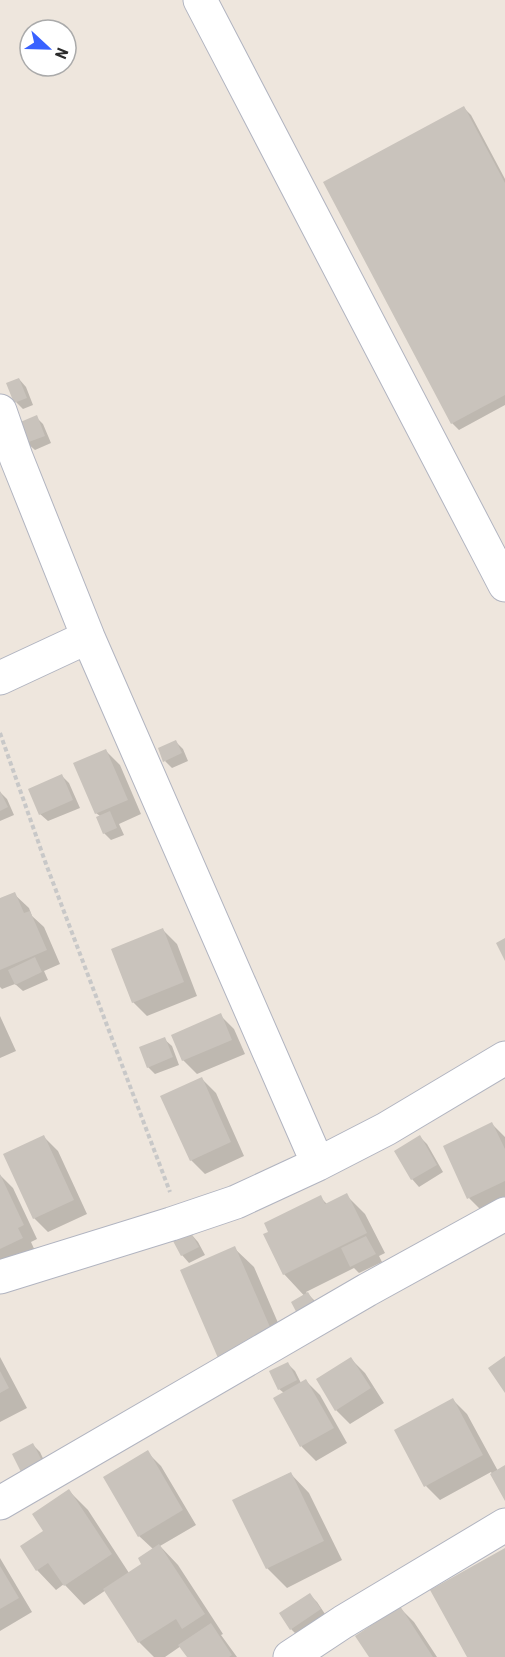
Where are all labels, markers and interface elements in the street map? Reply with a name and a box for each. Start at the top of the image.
north arrow [18,18,78,78]
text: N [51,45,72,62]

